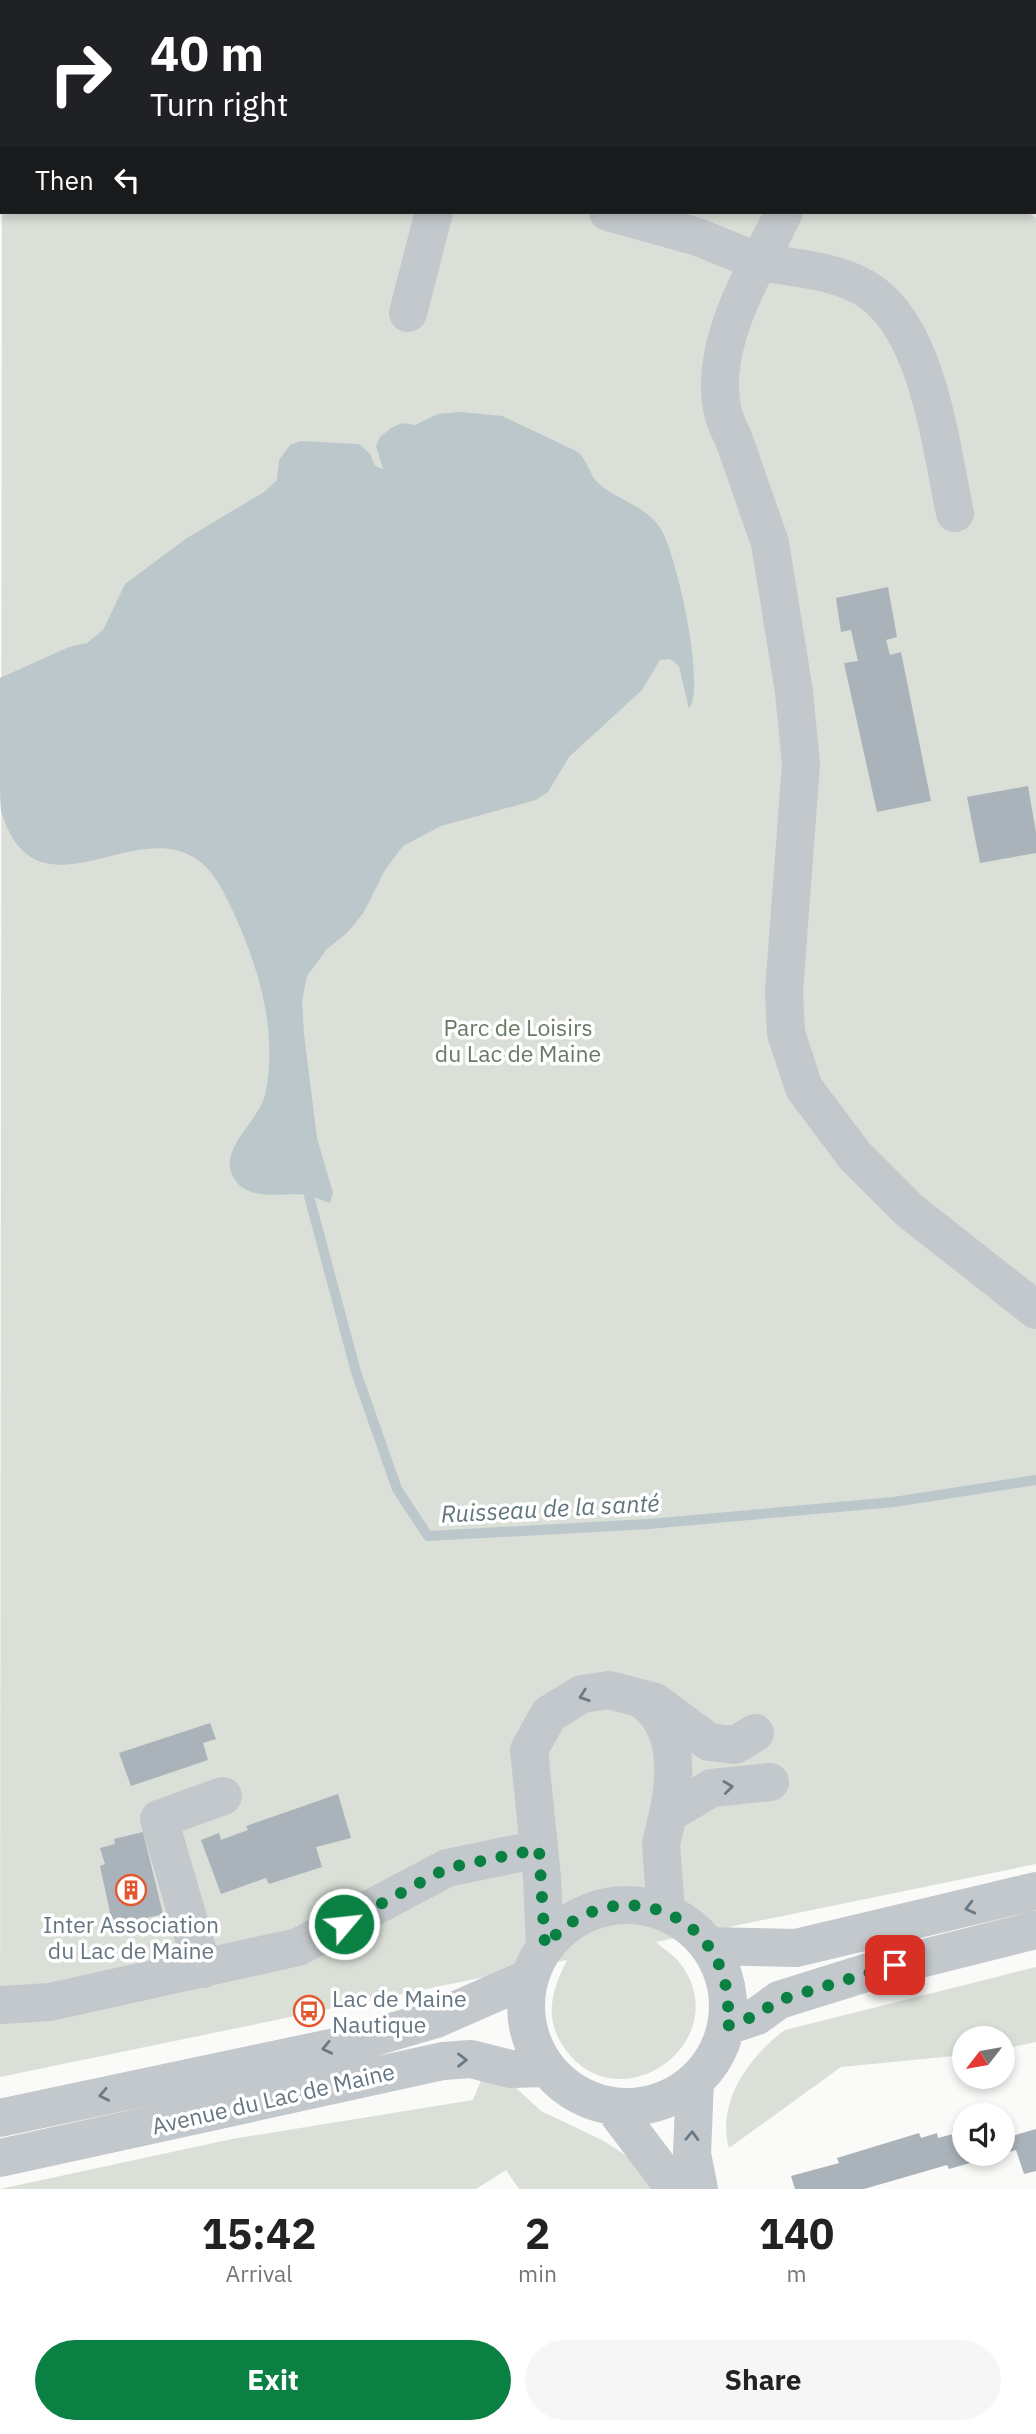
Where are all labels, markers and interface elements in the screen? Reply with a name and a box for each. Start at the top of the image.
text: 40 m [150,21,264,84]
icon: right [35,28,126,119]
text: Turn right [150,83,288,125]
icon: left [108,161,146,199]
text: Then [35,163,94,197]
park label: Parc de Loisirs du Lac de Maine [435,1012,601,1068]
water label: Ruisseau de la santé [440,1486,660,1530]
one-way arrow [578,1688,590,1702]
one-way arrow [722,1779,734,1794]
building icon: Inter Association du Lac de Maine [114,1873,148,1907]
position arrow [307,1887,381,1961]
one-way arrow [964,1900,976,1914]
place label: Inter Association du Lac de Maine [43,1909,219,1965]
pin [865,1935,925,1995]
icon: arrive [876,1946,914,1984]
place label: Lac de Maine Nautique [332,1983,467,2039]
bus stop icon: Lac de Maine Nautique [292,1994,326,2028]
north arrow [952,2026,1015,2090]
map controls [952,2026,1015,2166]
one-way arrow [321,2040,333,2055]
one-way arrow [457,2052,468,2068]
street label: Avenue du Lac de Maine [148,2055,398,2141]
one-way arrow [98,2087,110,2102]
button: sound [952,2103,1015,2166]
one-way arrow [685,2130,700,2141]
text: 15:42 [202,2206,316,2261]
text: 2 [525,2206,550,2261]
text: 140 [759,2206,834,2261]
text: Arrival [226,2258,293,2288]
text: min [518,2258,557,2288]
text: m [786,2258,807,2288]
button: Exit [35,2340,511,2420]
button: Share [525,2340,1001,2420]

